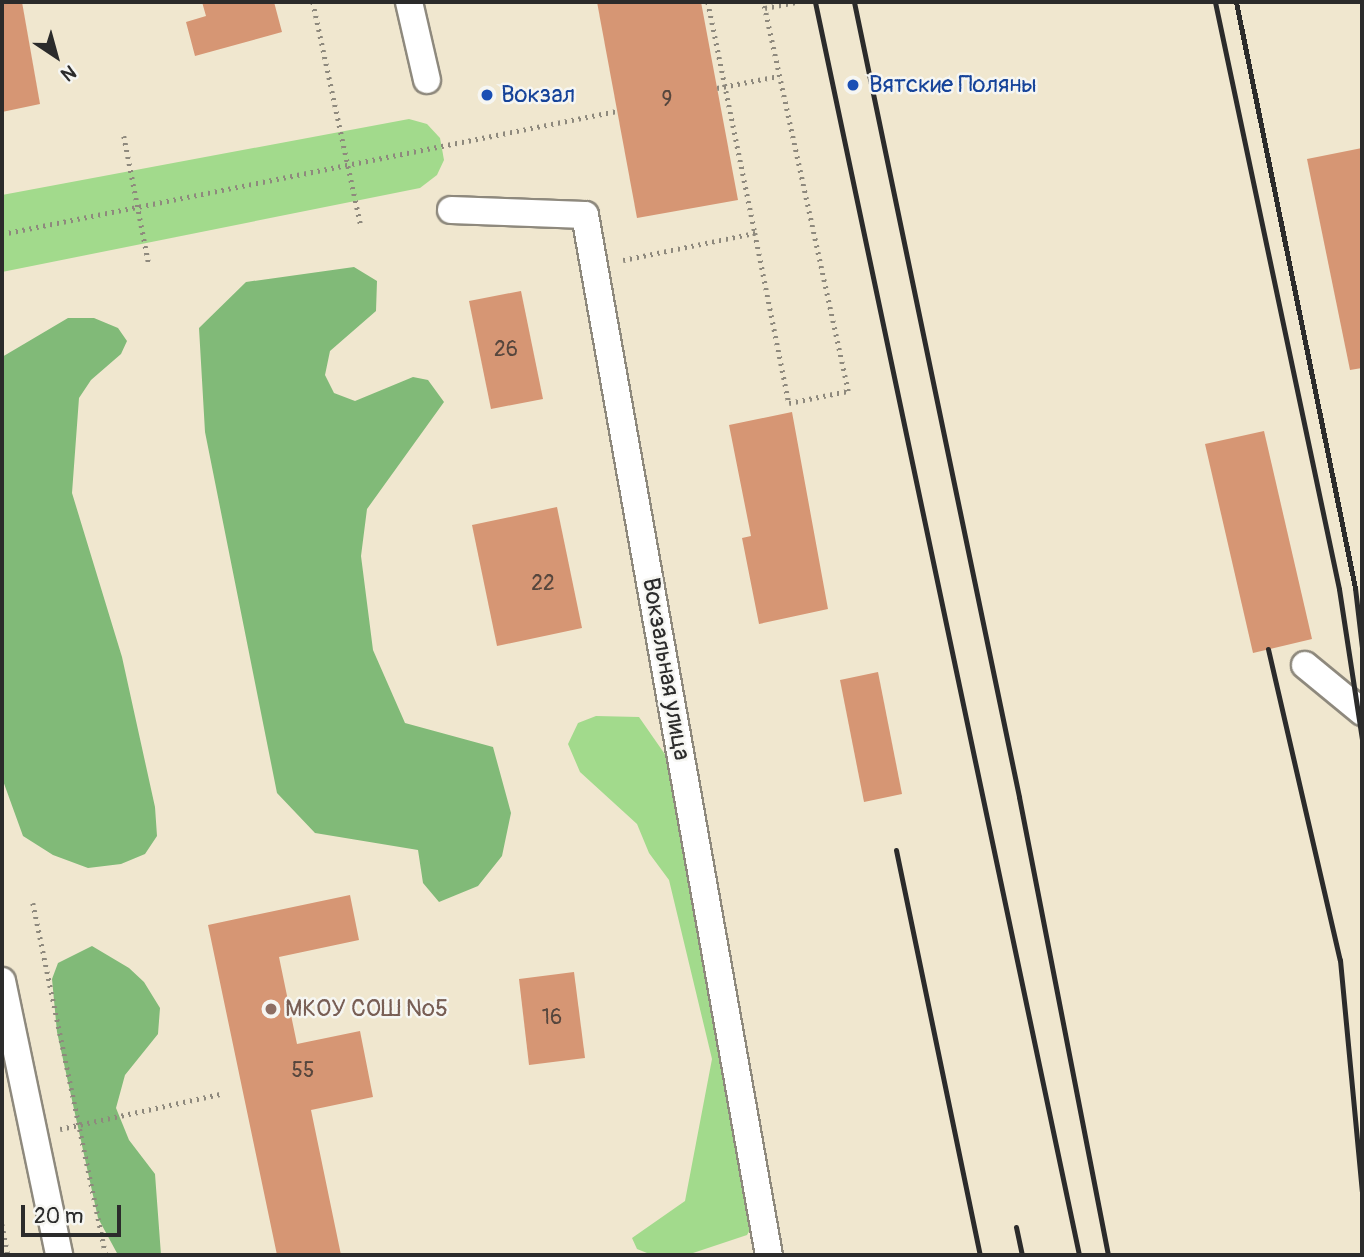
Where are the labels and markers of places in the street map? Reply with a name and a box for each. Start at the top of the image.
place label: Вятские Поляны [869,71,1037,99]
marker: Вятские Поляны [843,75,863,95]
place label: Вокзал [501,81,575,109]
marker: Вокзал [479,87,495,103]
place label: МКОУ СОШ №5 [285,995,448,1023]
marker: МКОУ СОШ №5 [263,1001,279,1017]

